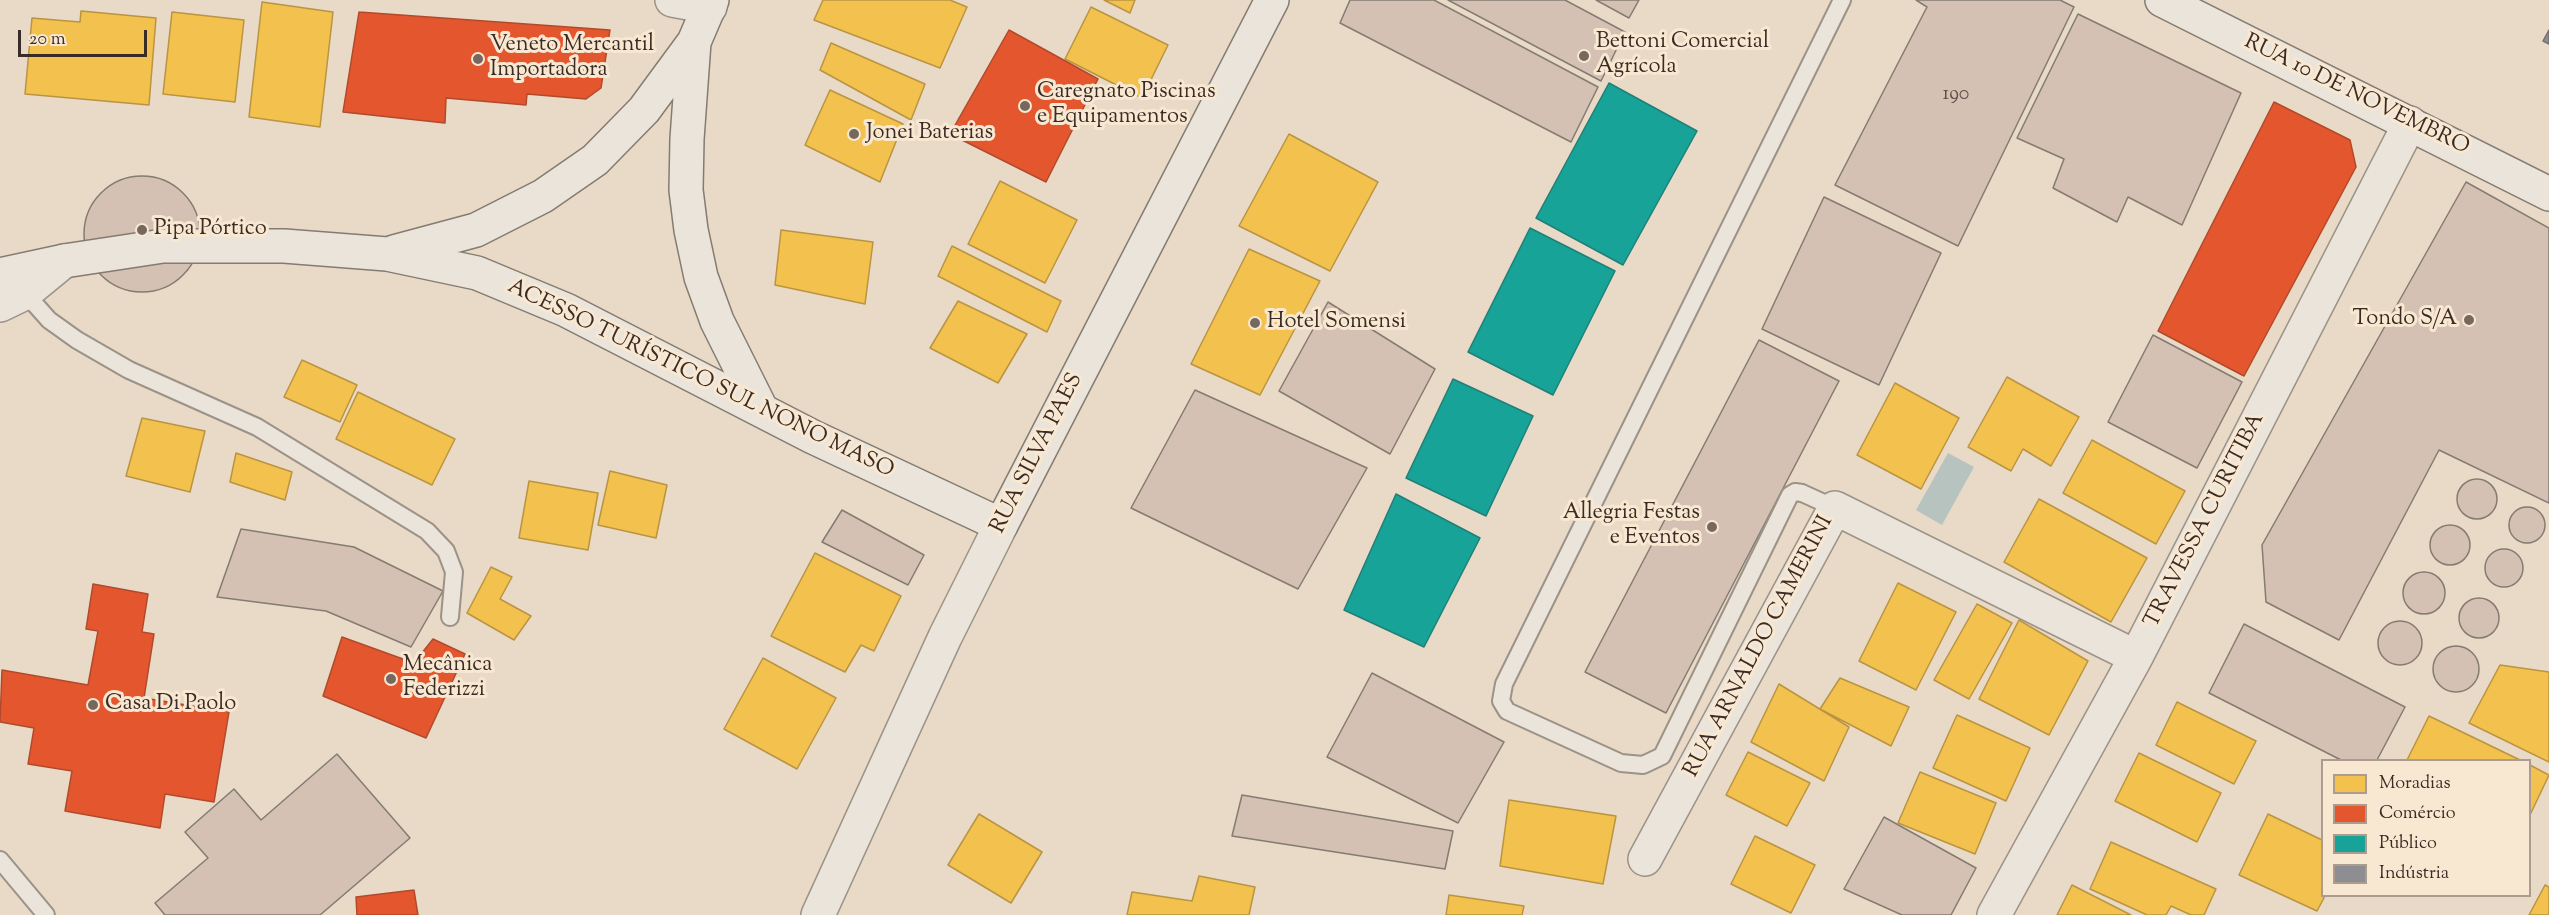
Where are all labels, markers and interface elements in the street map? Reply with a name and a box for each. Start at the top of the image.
scale bar [21,18,150,56]
text: 20 m [29,27,66,53]
place label: Bettoni Comercial Agrícola [1596,30,1769,82]
street label: RUA 10 DE NOVEMBRO [2239,30,2473,162]
place label: Veneto Mercantil Importadora [490,33,654,84]
marker: Bettoni Comercial Agrícola [1577,49,1591,63]
marker: Veneto Mercantil Importadora [471,52,485,66]
place label: Caregnato Piscinas e Equipamentos [1037,80,1216,132]
house number: 190 [1943,84,1969,108]
marker: Caregnato Piscinas e Equipamentos [1018,99,1032,113]
place label: Jonei Baterias [866,121,993,147]
marker: Jonei Baterias [847,127,861,141]
place label: Pipa Pórtico [154,217,267,243]
marker: Pipa Pórtico [135,223,149,237]
street label: ACESSO TURÍSTICO SUL NONO MASO [503,275,897,485]
place label: Tondo S/A [2353,307,2457,333]
place label: Hotel Somensi [1267,310,1406,336]
marker: Tondo S/A [2462,313,2476,327]
marker: Hotel Somensi [1248,316,1262,330]
street label: RUA SILVA PAES [986,369,1090,539]
street label: TRAVESSA CURITIBA [2140,409,2272,633]
place label: Allegria Festas e Eventos [1563,501,1700,552]
street label: RUA ARNALDO CAMERINI [1680,512,1840,782]
marker: Allegria Festas e Eventos [1705,520,1719,534]
place label: Mecânica Federizzi [403,653,492,704]
marker: Mecânica Federizzi [384,672,398,686]
place label: Casa Di Paolo [105,692,236,718]
marker: Casa Di Paolo [86,698,100,712]
legend [2321,759,2531,897]
text: Moradias [2379,771,2451,797]
text: Comércio [2379,801,2456,827]
text: Público [2379,831,2437,857]
text: Indústria [2379,861,2449,887]

